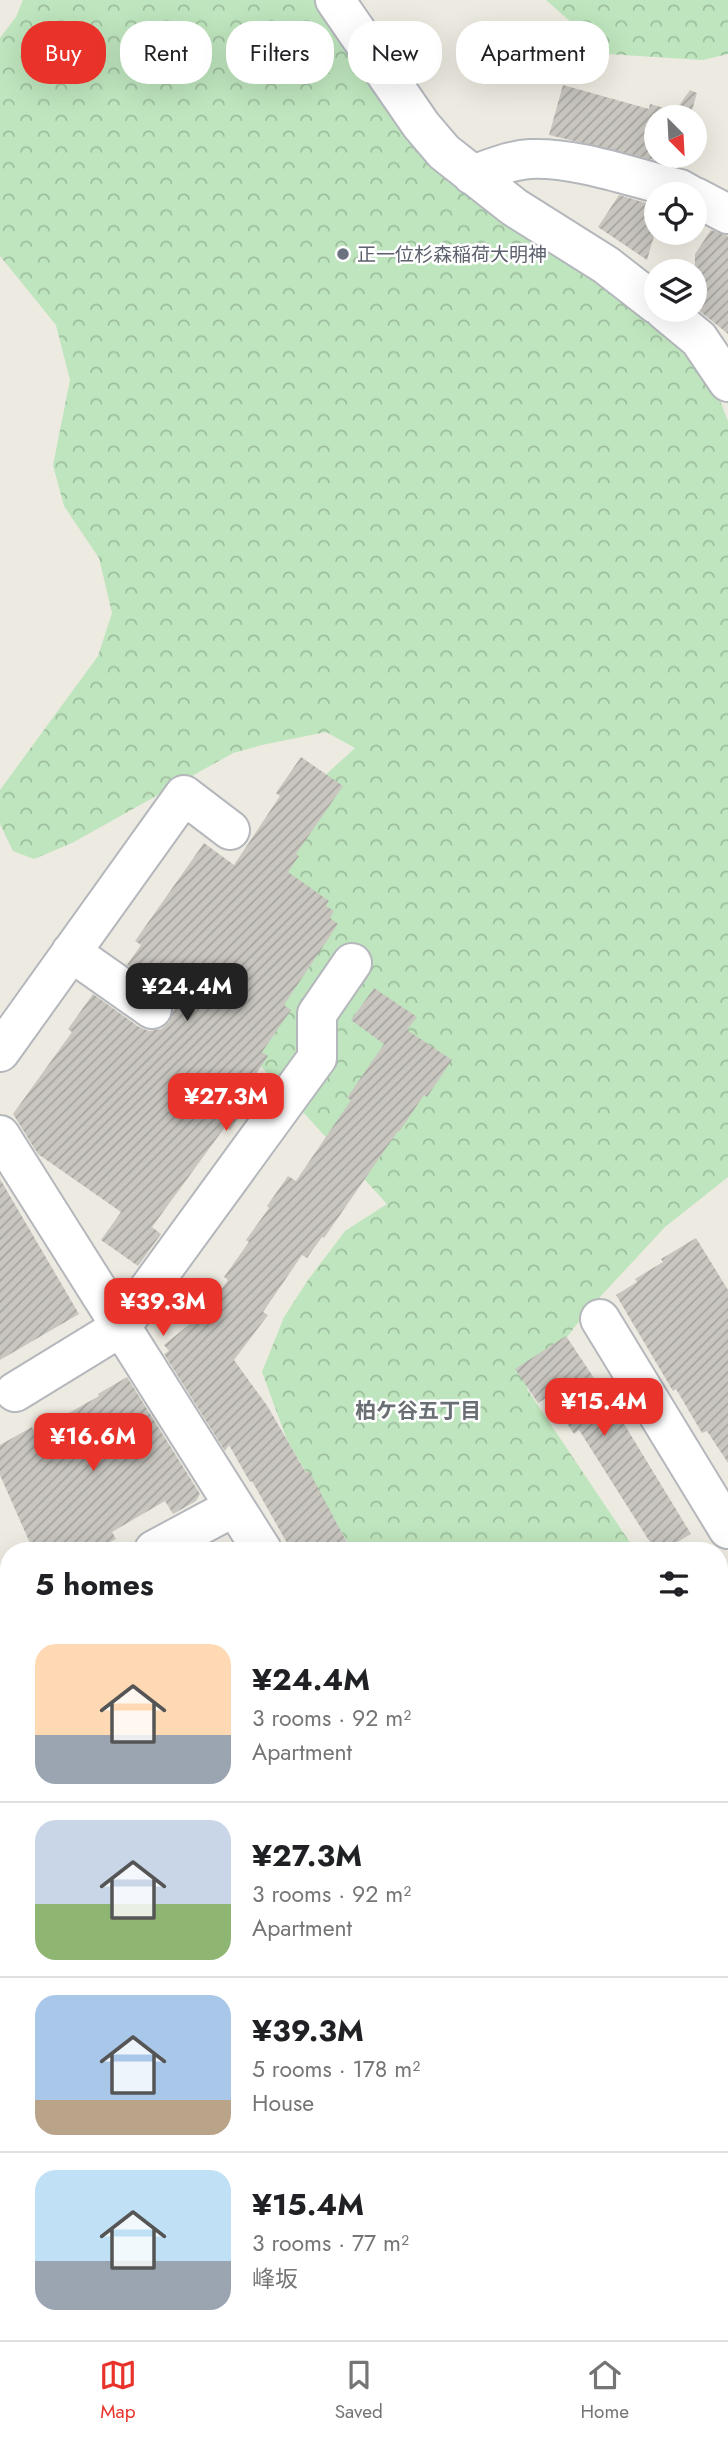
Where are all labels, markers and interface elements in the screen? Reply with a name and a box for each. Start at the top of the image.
chip: Buy [21,21,106,84]
chip: Rent [120,21,212,84]
chip: Filters [226,21,334,84]
chip: New [348,21,442,84]
chip: Apartment [456,21,609,84]
north arrow [644,105,707,168]
map controls [644,105,707,322]
button: locate [644,182,707,245]
place label: 正一位杉森稲荷大明神 [357,241,547,268]
marker: 正一位杉森稲荷大明神 [335,246,351,262]
button: layers [644,259,707,322]
pin: ¥24.4M [130,964,244,1023]
text: ¥24.4M [142,969,232,1003]
pin: ¥27.3M [169,1074,283,1133]
text: ¥27.3M [184,1079,268,1113]
pin: ¥39.3M [106,1278,220,1338]
text: ¥39.3M [120,1284,206,1318]
pin: ¥15.4M [547,1378,661,1438]
text: ¥15.4M [561,1384,647,1418]
district label: 柏ケ谷五丁目 [355,1396,481,1426]
pin: ¥16.6M [36,1414,150,1473]
text: ¥16.6M [50,1419,136,1453]
text: 5 homes [35,1563,154,1606]
icon: filters [655,1565,693,1603]
text: ¥24.4M [252,1658,370,1701]
icon: home [91,1672,175,1756]
text: 3 rooms · 92 m² [252,1701,411,1735]
text: Apartment [252,1735,352,1769]
text: ¥27.3M [252,1834,362,1877]
icon: home [91,1848,175,1932]
text: 3 rooms · 92 m² [252,1877,411,1911]
text: Apartment [252,1911,352,1945]
text: ¥39.3M [252,2009,364,2052]
icon: home [91,2023,175,2107]
text: 5 rooms · 178 m² [252,2052,420,2086]
text: House [252,2086,314,2120]
text: ¥15.4M [252,2183,364,2226]
icon: home [91,2198,175,2282]
text: 3 rooms · 77 m² [252,2226,409,2260]
text: 峰坂 [252,2262,298,2296]
tab: Map [99,2356,137,2425]
tab: Saved [335,2356,383,2425]
tab: Home [581,2356,629,2425]

